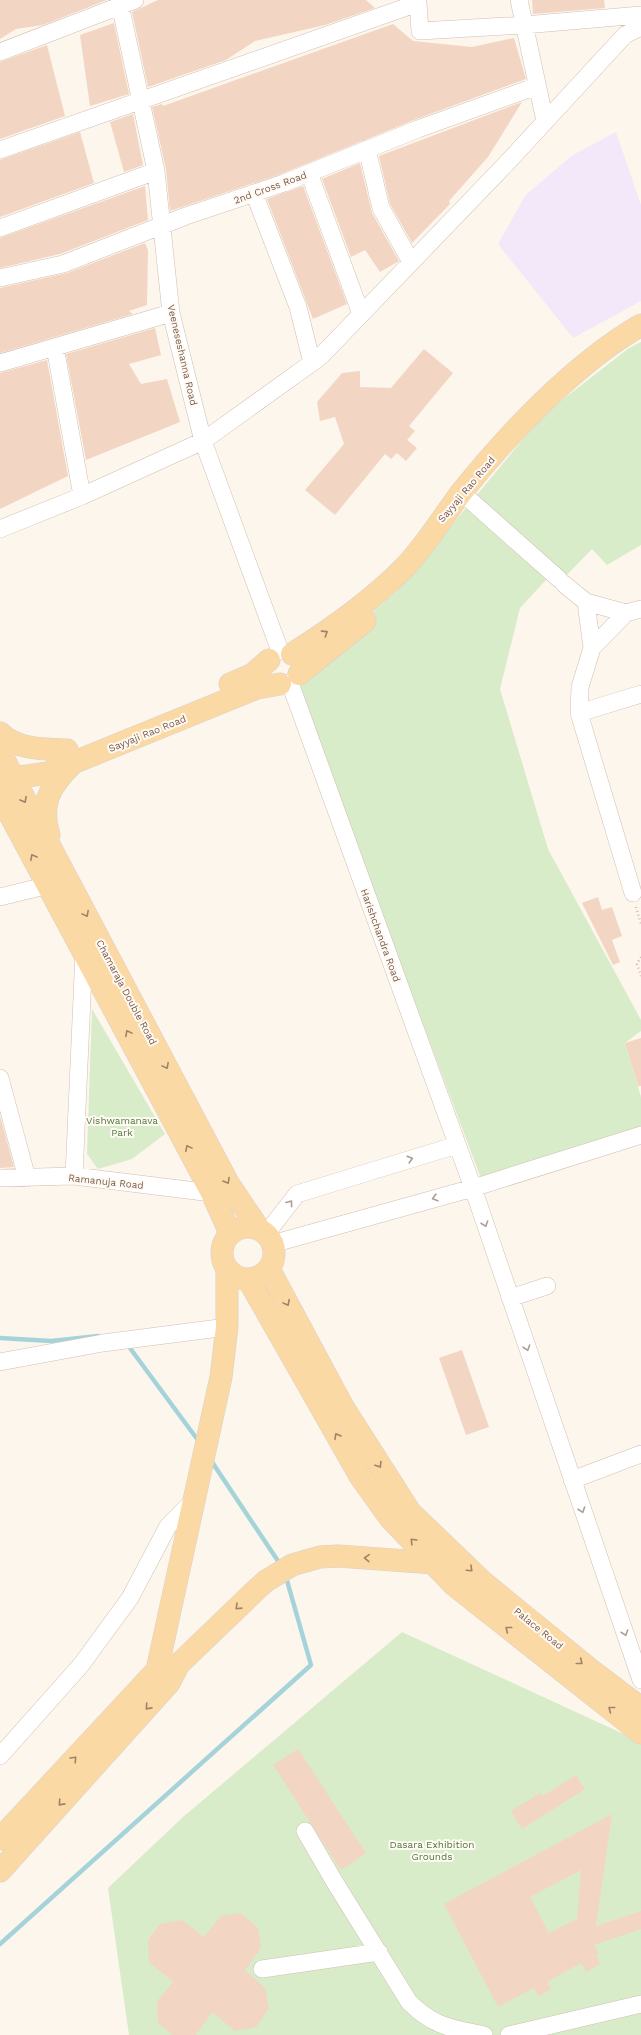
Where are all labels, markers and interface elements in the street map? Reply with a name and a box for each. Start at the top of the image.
street label: 2nd Cross Road [232,169,308,206]
street label: Veeneseshanna Road [166,304,199,407]
street label: Sayyaji Rao Road [436,454,497,524]
one-way arrow [321,630,328,637]
street label: Sayyaji Rao Road [107,713,187,754]
one-way arrow [19,795,27,803]
one-way arrow [31,854,38,861]
street label: Harishchandra Road [359,887,403,983]
one-way arrow [81,910,89,917]
street label: Chamaraja Double Road [94,938,159,1047]
one-way arrow [125,1030,132,1037]
one-way arrow [161,1062,169,1069]
park label: Vishwamanava Park [86,1115,158,1138]
one-way arrow [186,1145,193,1152]
one-way arrow [406,1155,413,1164]
street label: Ramanuja Road [68,1172,144,1191]
one-way arrow [222,1177,229,1184]
one-way arrow [432,1193,439,1202]
one-way arrow [285,1201,292,1208]
one-way arrow [480,1221,489,1228]
one-way arrow [282,1299,290,1306]
one-way arrow [522,1344,531,1351]
one-way arrow [334,1433,341,1440]
one-way arrow [375,1461,382,1468]
one-way arrow [578,1507,586,1514]
one-way arrow [410,1538,417,1546]
one-way arrow [364,1553,370,1562]
one-way arrow [465,1565,473,1572]
one-way arrow [235,1602,243,1610]
street label: Palace Road [512,1605,565,1651]
one-way arrow [506,1626,513,1633]
one-way arrow [620,1630,629,1637]
one-way arrow [576,1657,583,1664]
one-way arrow [146,1702,153,1709]
one-way arrow [608,1707,615,1714]
one-way arrow [70,1756,77,1764]
one-way arrow [58,1798,66,1806]
park label: Dasara Exhibition Grounds [389,1839,475,1862]

